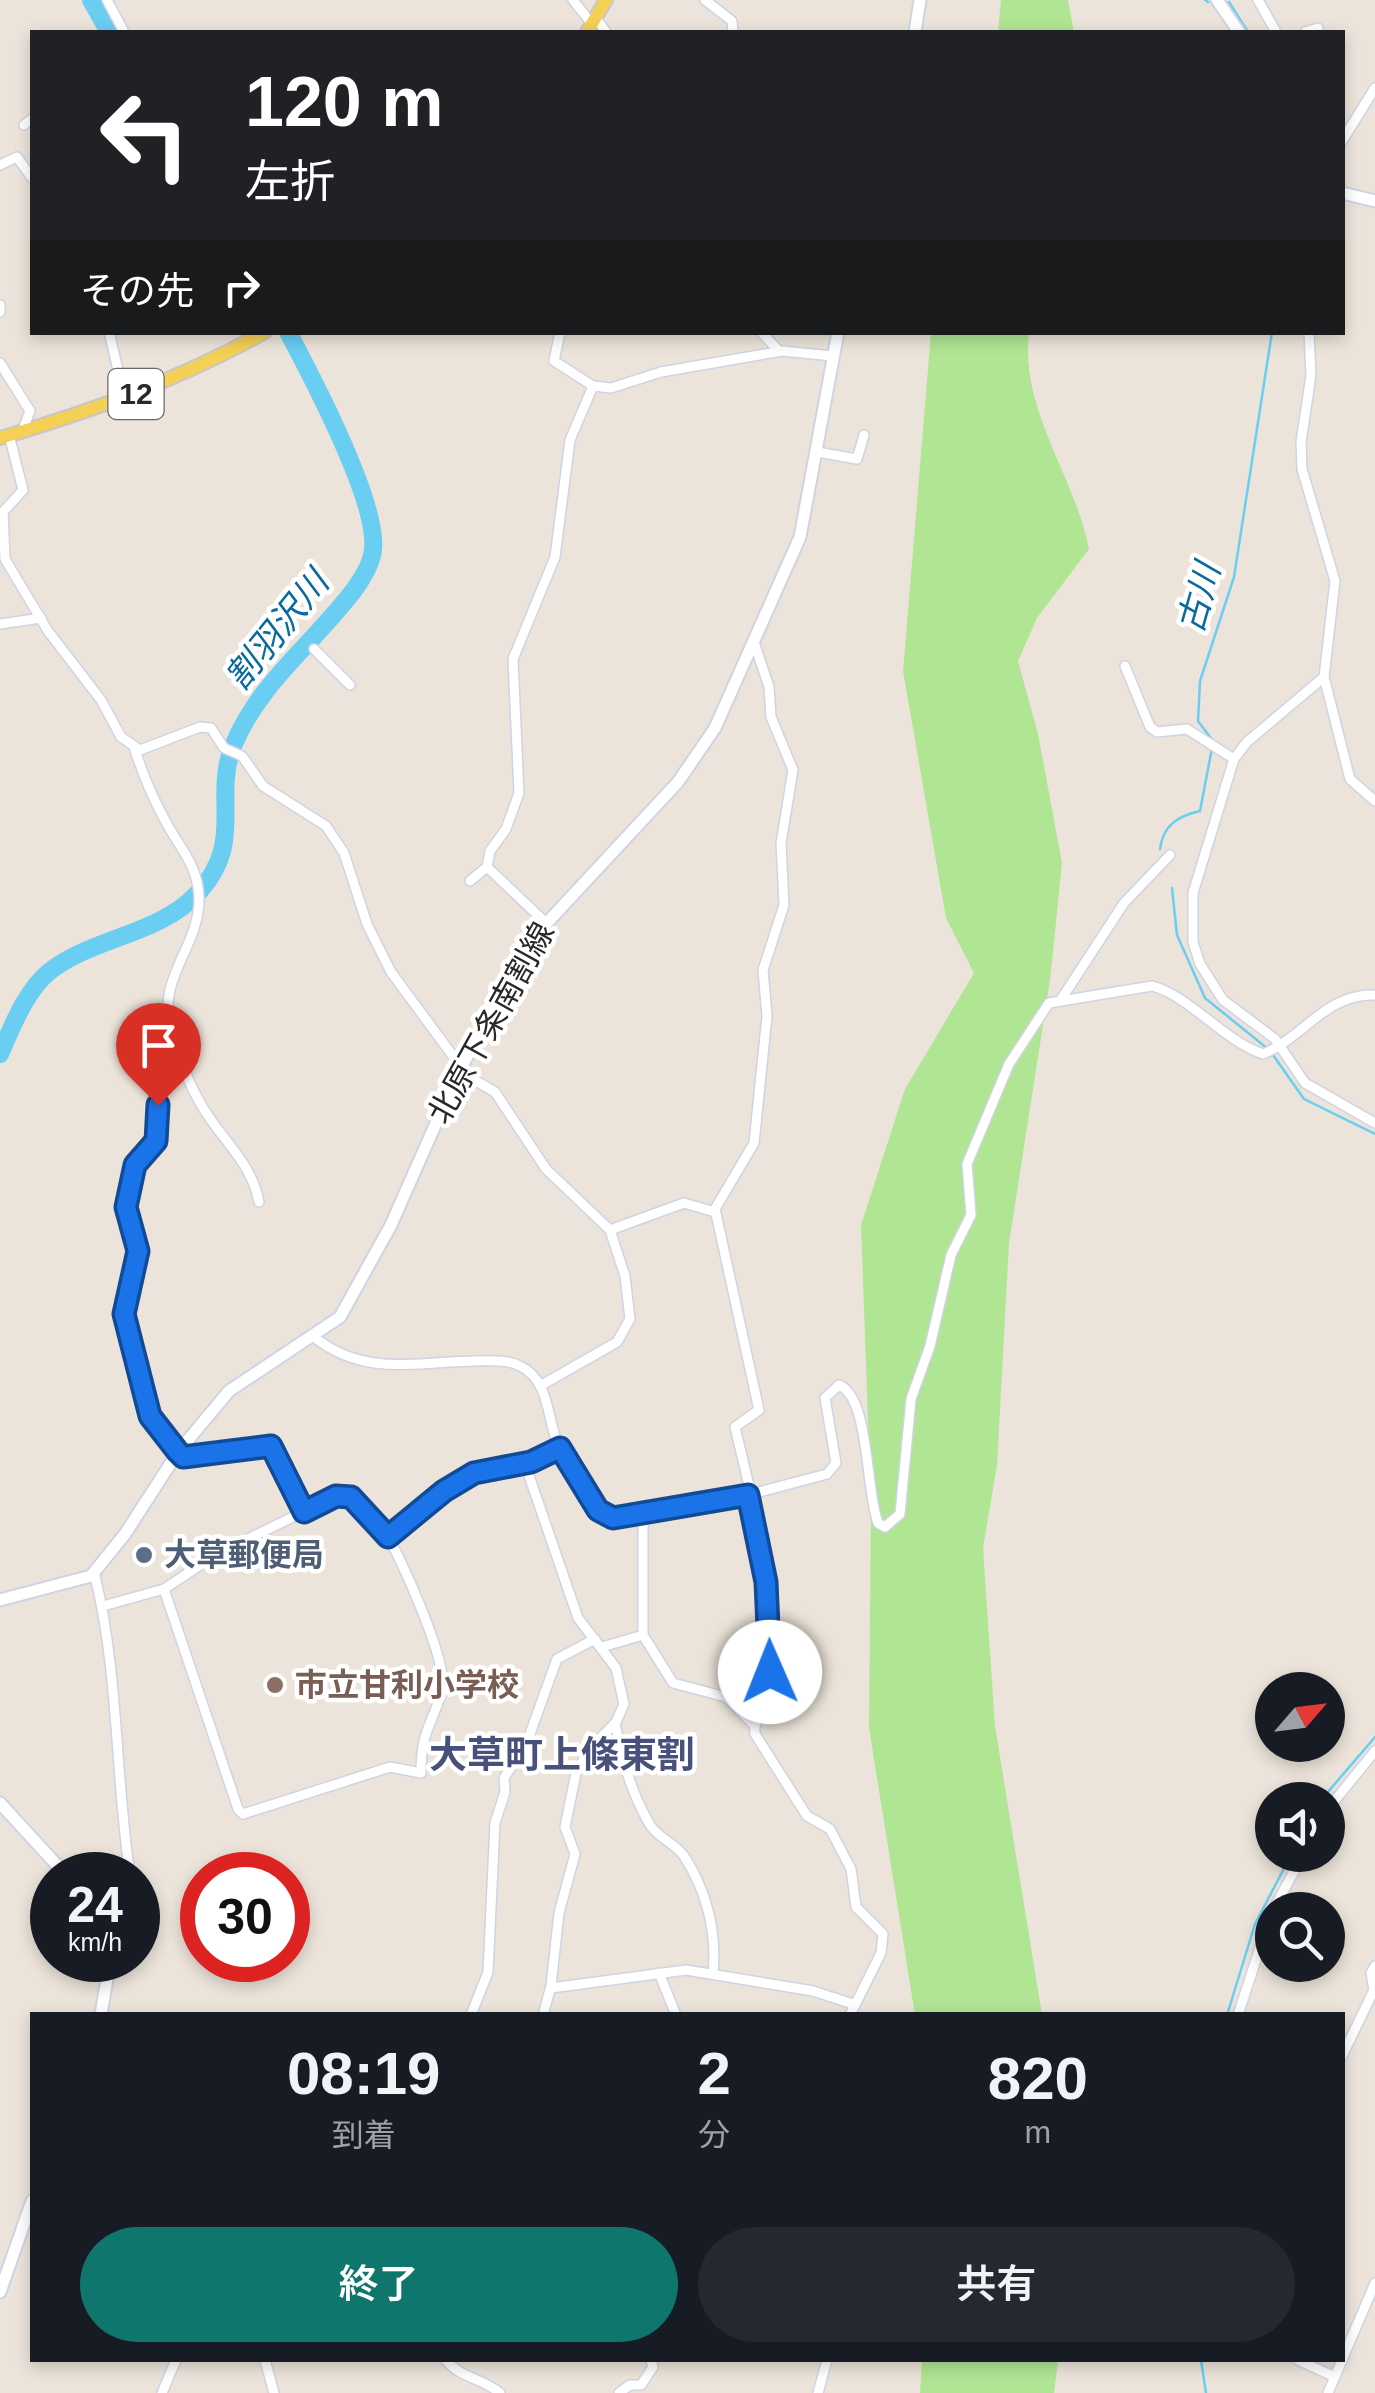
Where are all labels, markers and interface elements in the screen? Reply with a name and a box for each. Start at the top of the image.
text: 120 m [245,63,443,141]
icon: left [80,70,210,200]
text: 左折 [245,156,335,207]
icon: right [214,260,269,315]
text: その先 [80,270,194,312]
road number: 12 [108,369,164,419]
water label: 古川 [1170,555,1228,637]
water label: 割羽沢川 [217,560,338,696]
street label: 北原下条南割線 [421,916,561,1130]
pin [116,1003,201,1106]
icon: arrive [131,1018,186,1073]
place label: 大草郵便局 [164,1537,324,1573]
marker: 大草郵便局 [133,1544,155,1566]
position arrow [718,1620,822,1724]
place label: 市立甘利小学校 [295,1667,519,1703]
north arrow [1255,1672,1345,1762]
map controls [1255,1672,1345,1982]
marker: 市立甘利小学校 [264,1674,286,1696]
district label: 大草町上條東割 [429,1734,695,1776]
button: sound [1255,1782,1345,1872]
speed limit sign: 30 [180,1852,310,1982]
text: 24 [67,1877,123,1933]
button: search [1255,1892,1345,1982]
text: km/h [68,1928,122,1956]
text: 08:19 [287,2040,440,2107]
text: 2 [697,2040,731,2107]
text: 820 [988,2045,1088,2112]
text: m [1025,2114,1051,2150]
text: 到着 [332,2117,396,2153]
text: 分 [698,2117,730,2153]
button: 終了 [80,2227,678,2342]
button: 共有 [698,2227,1295,2342]

